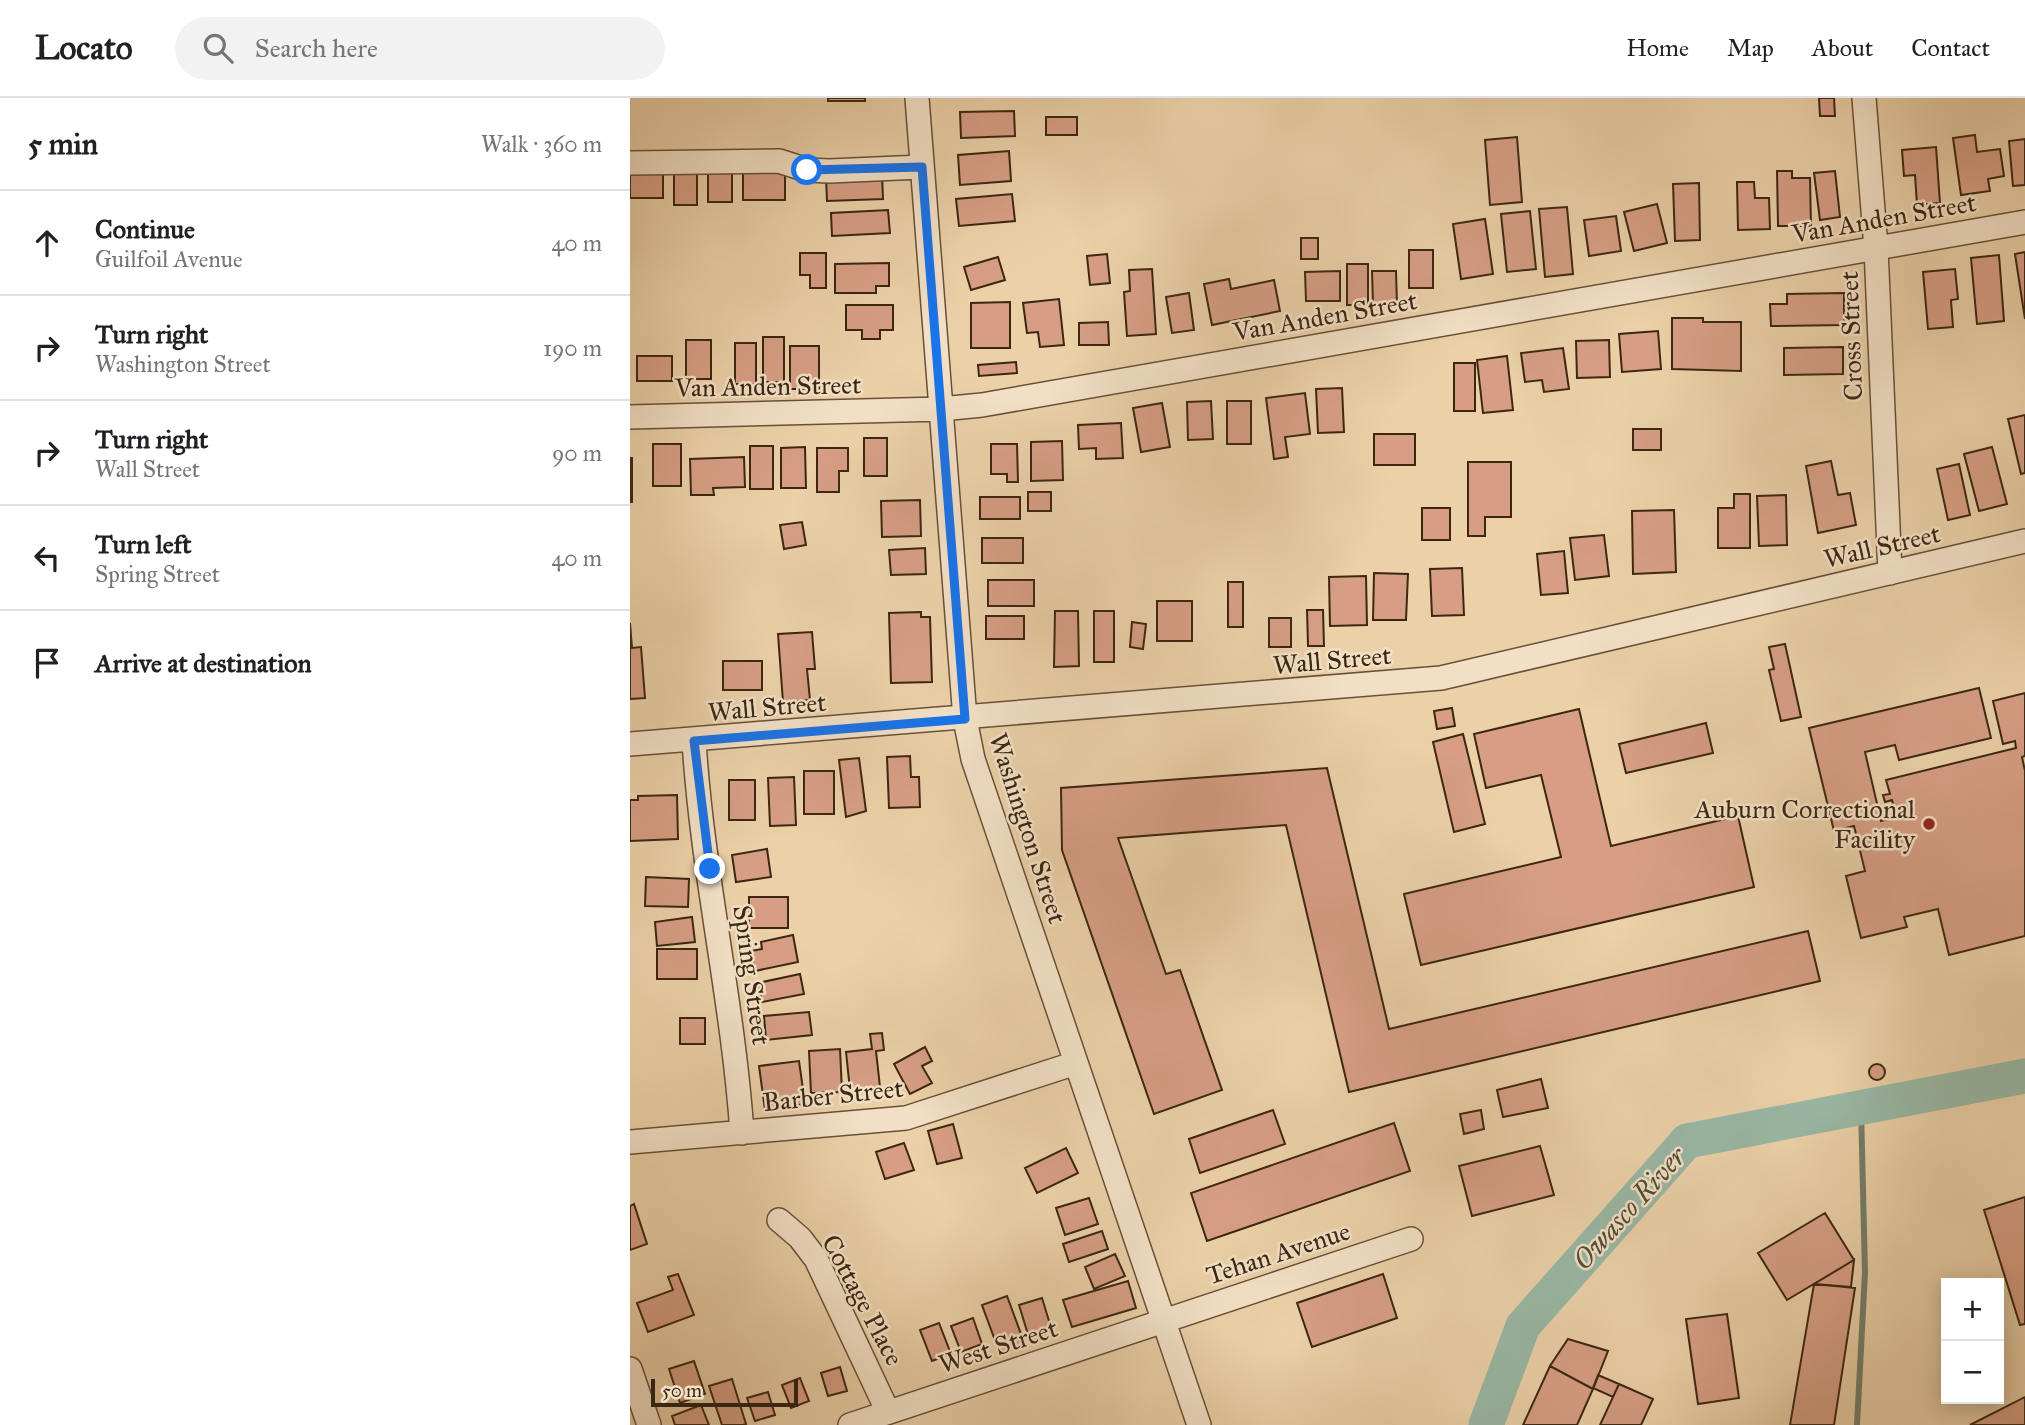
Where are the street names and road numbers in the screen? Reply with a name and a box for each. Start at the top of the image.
street label: Van Anden Street [1788,186,1979,250]
street label: Cross Street [1833,271,1869,401]
street label: Van Anden Street [1229,284,1420,348]
street label: Van Anden Street [674,368,861,404]
street label: Wall Street [1821,517,1943,575]
street label: Wall Street [1271,639,1393,681]
street label: Wall Street [706,686,828,728]
street label: Washington Street [982,729,1074,927]
street label: Spring Street [726,903,778,1047]
street label: Barber Street [761,1072,905,1118]
street label: Tehan Avenue [1202,1215,1354,1291]
street label: Cottage Place [815,1229,911,1371]
street label: West Street [934,1312,1062,1380]

